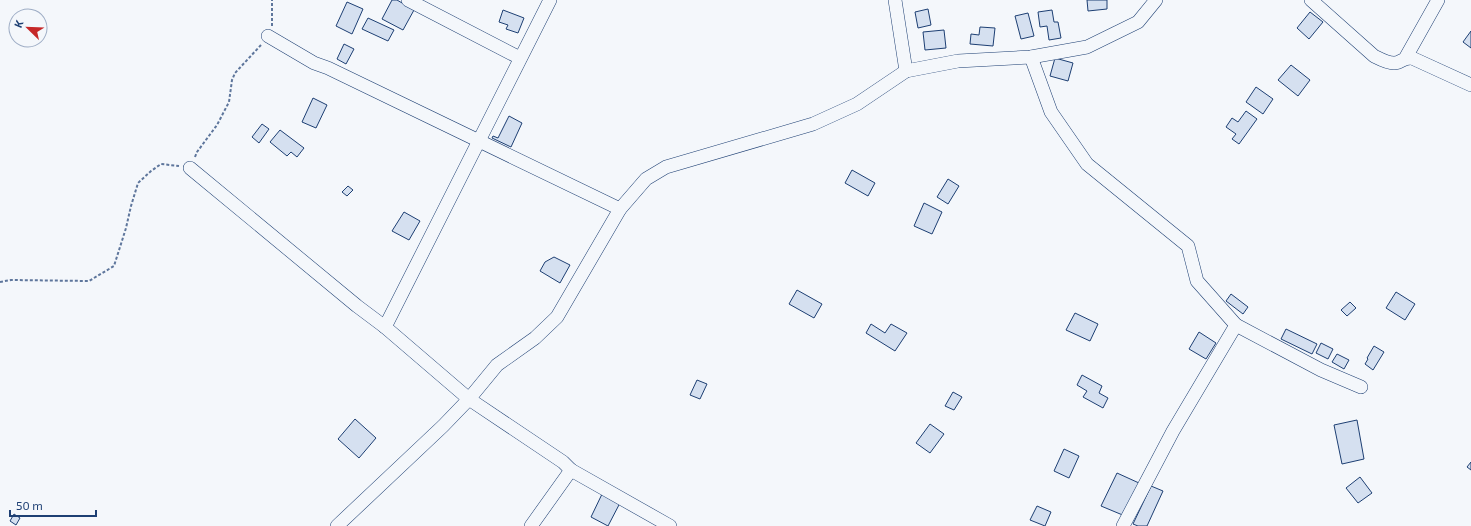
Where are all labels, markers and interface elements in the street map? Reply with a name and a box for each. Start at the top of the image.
north arrow [8,8,48,48]
text: K [11,18,26,30]
scale bar [10,492,96,518]
text: 50 m [16,498,43,512]

